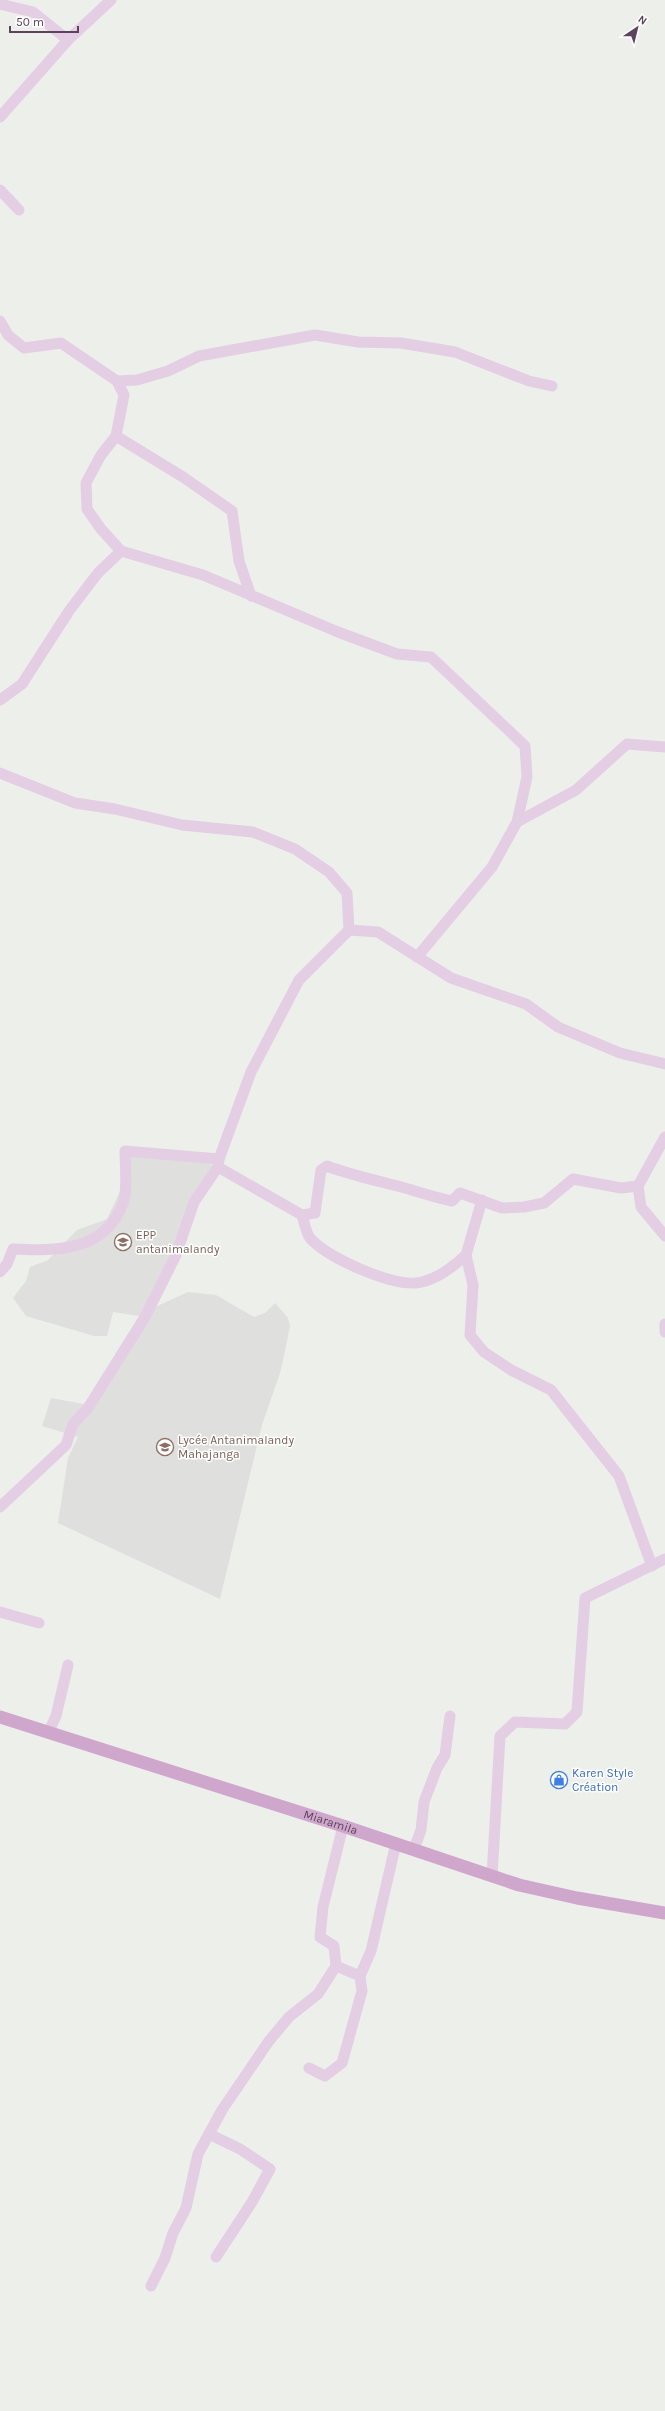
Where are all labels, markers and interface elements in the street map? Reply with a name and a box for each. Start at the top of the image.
scale bar [10,8,78,34]
north arrow [617,8,657,48]
text: N [635,13,649,28]
text: 50 m [16,15,44,29]
place label: EPP antanimalandy [136,1228,220,1256]
school or university icon: EPP antanimalandy [113,1232,133,1252]
place label: Lycée Antanimalandy Mahajanga [178,1433,294,1461]
school or university icon: Lycée Antanimalandy Mahajanga [155,1437,175,1457]
place label: Karen Style Création [572,1766,633,1794]
shop icon: Karen Style Création [549,1770,569,1790]
street label: Miaramila [302,1807,360,1837]

